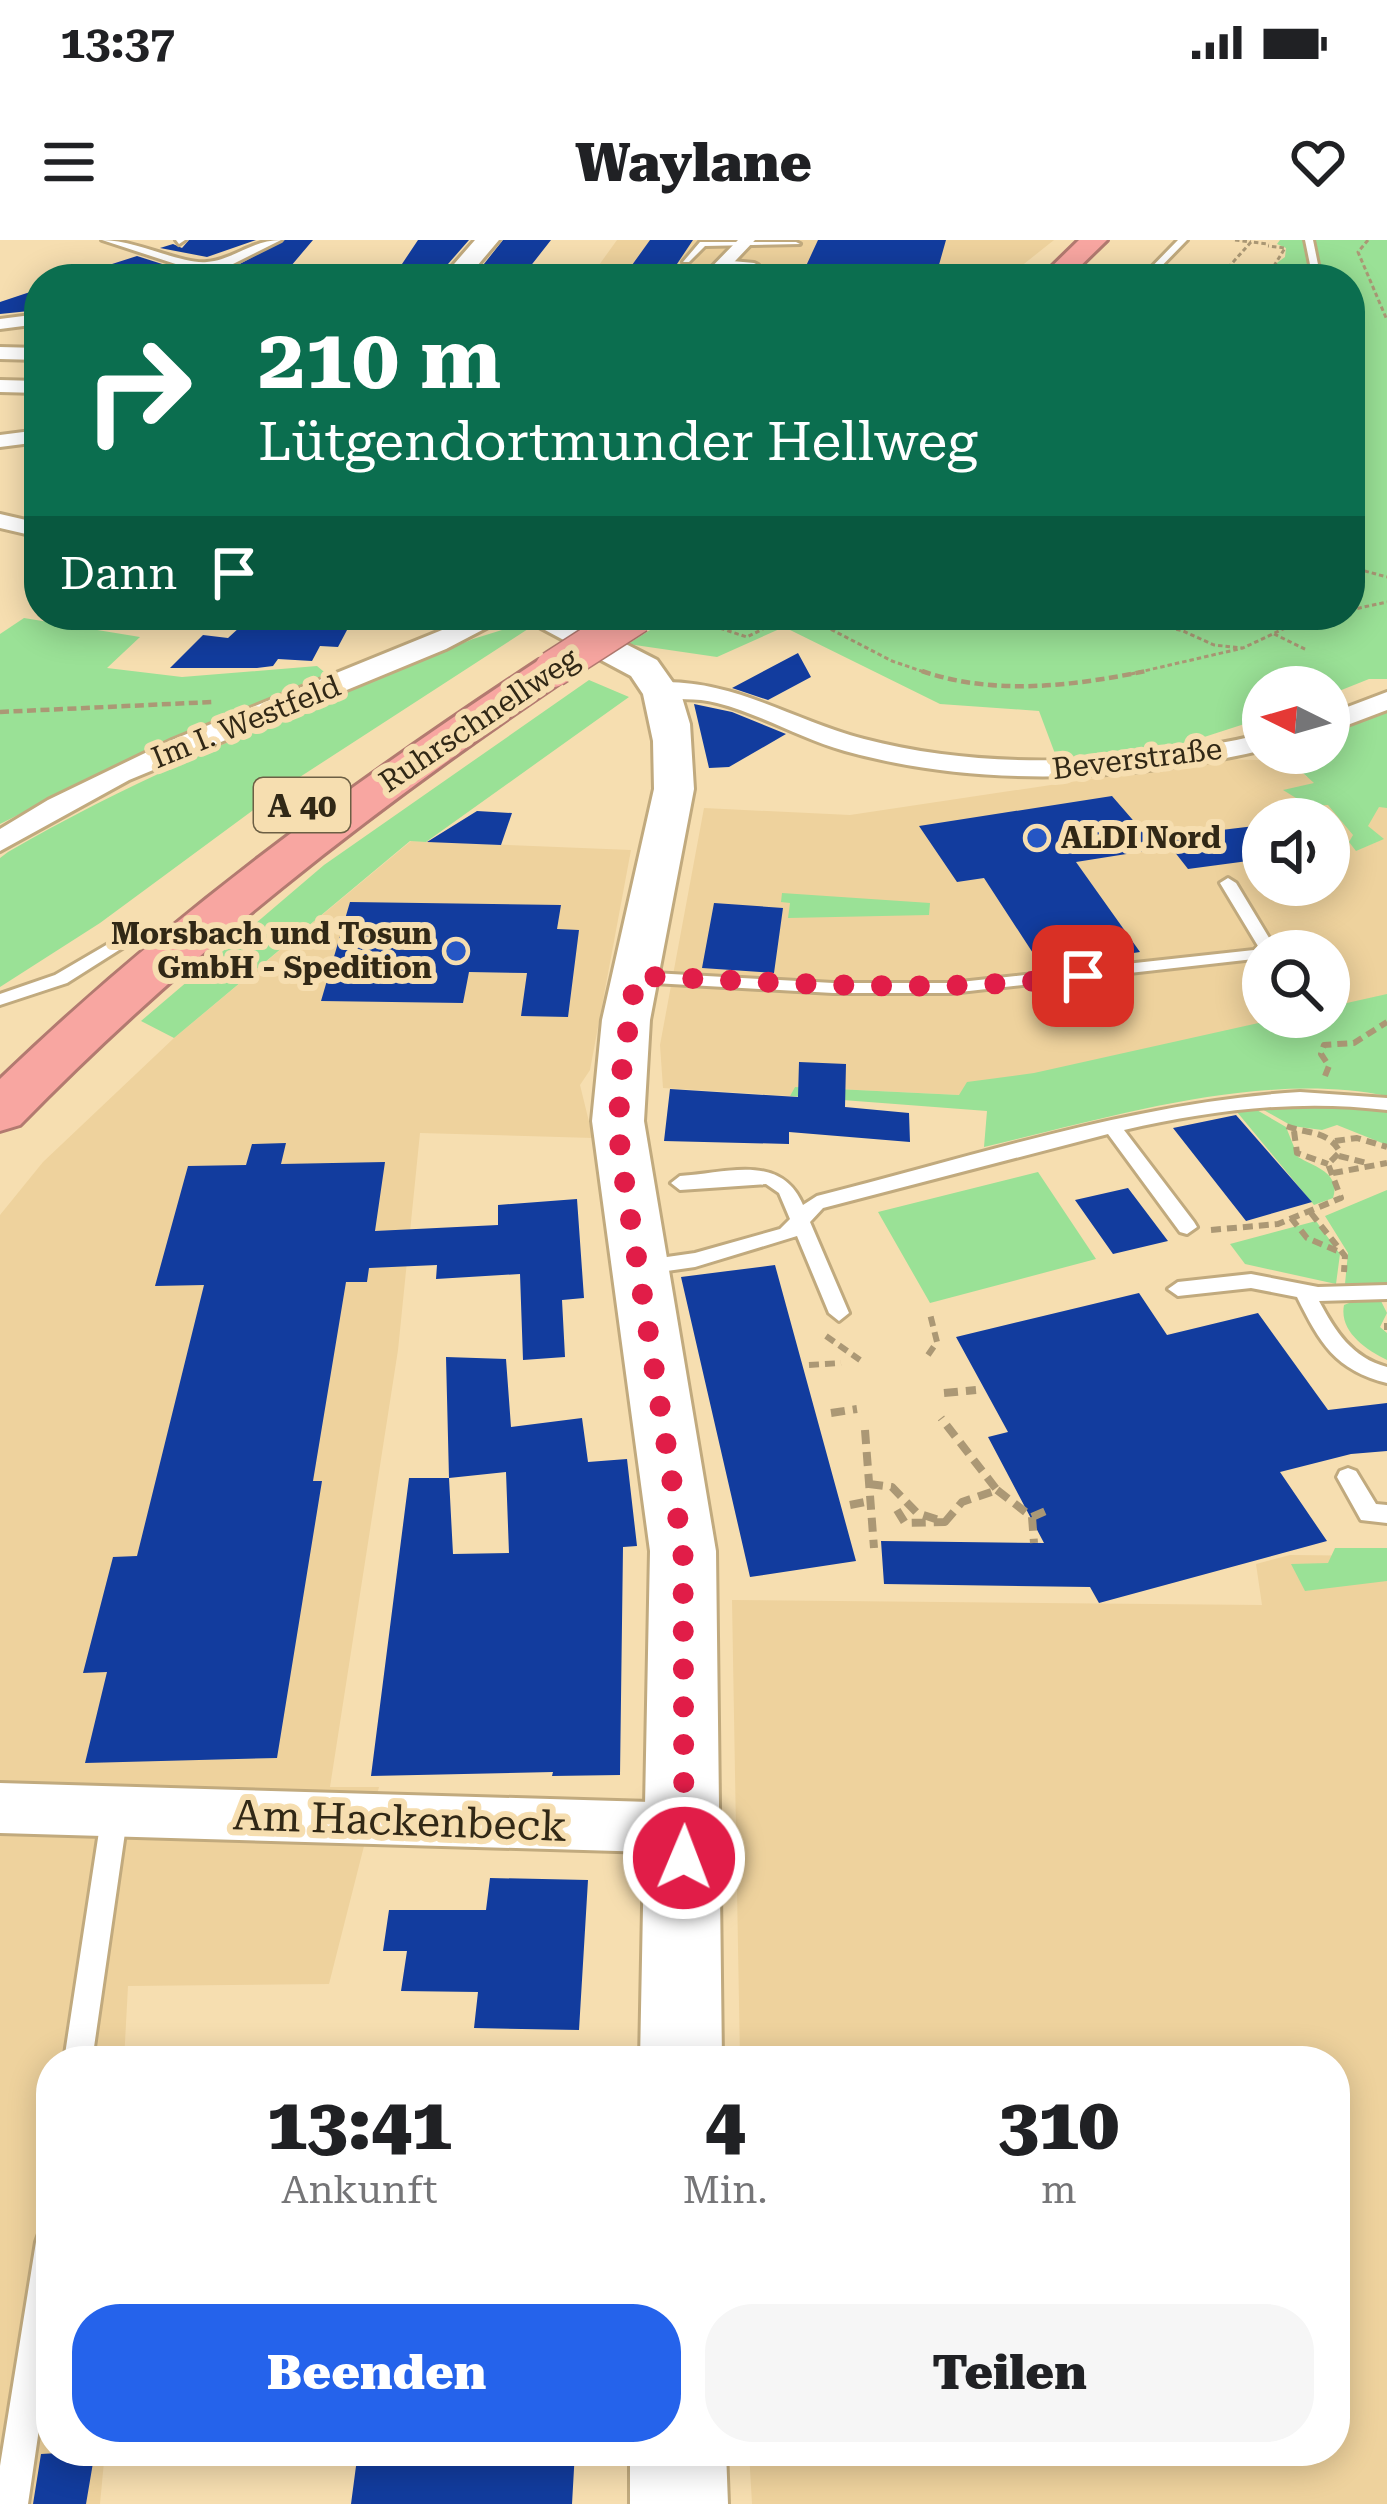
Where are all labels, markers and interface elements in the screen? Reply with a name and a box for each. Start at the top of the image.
text: 13:37 [60,16,175,69]
icon: menu [36,129,102,195]
icon: heart [1285,129,1351,195]
text: Waylane [575,131,812,194]
text: 210 m [258,310,501,408]
icon: right [60,312,216,468]
text: Lütgendortmunder Hellweg [258,410,978,473]
icon: arrive [201,540,267,606]
text: Dann [60,547,177,600]
street label: Ruhrschnellweg [373,640,585,799]
north arrow [1242,666,1350,774]
map controls [1242,666,1350,1038]
street label: Im I. Westfeld [146,668,345,775]
street label: Beverstraße [1050,731,1224,786]
road number: A 40 [254,778,350,832]
button: sound [1242,798,1350,906]
place label: ALDI Nord [1061,820,1221,855]
marker: ALDI Nord [1024,825,1050,851]
place label: Morsbach und Tosun GmbH - Spedition [111,916,432,985]
pin [1032,925,1134,1027]
button: search [1242,930,1350,1038]
marker: Morsbach und Tosun GmbH - Spedition [443,938,469,964]
icon: arrive [1050,943,1116,1009]
street label: Am Hackenbeck [232,1790,568,1851]
position arrow [621,1795,747,1921]
text: 13:41 [267,2082,452,2167]
text: 4 [705,2082,745,2167]
text: 310 [998,2082,1119,2167]
text: Ankunft [281,2167,437,2213]
text: Min. [683,2167,767,2213]
text: m [1041,2167,1077,2213]
button: Beenden [72,2304,681,2442]
button: Teilen [705,2304,1314,2442]

